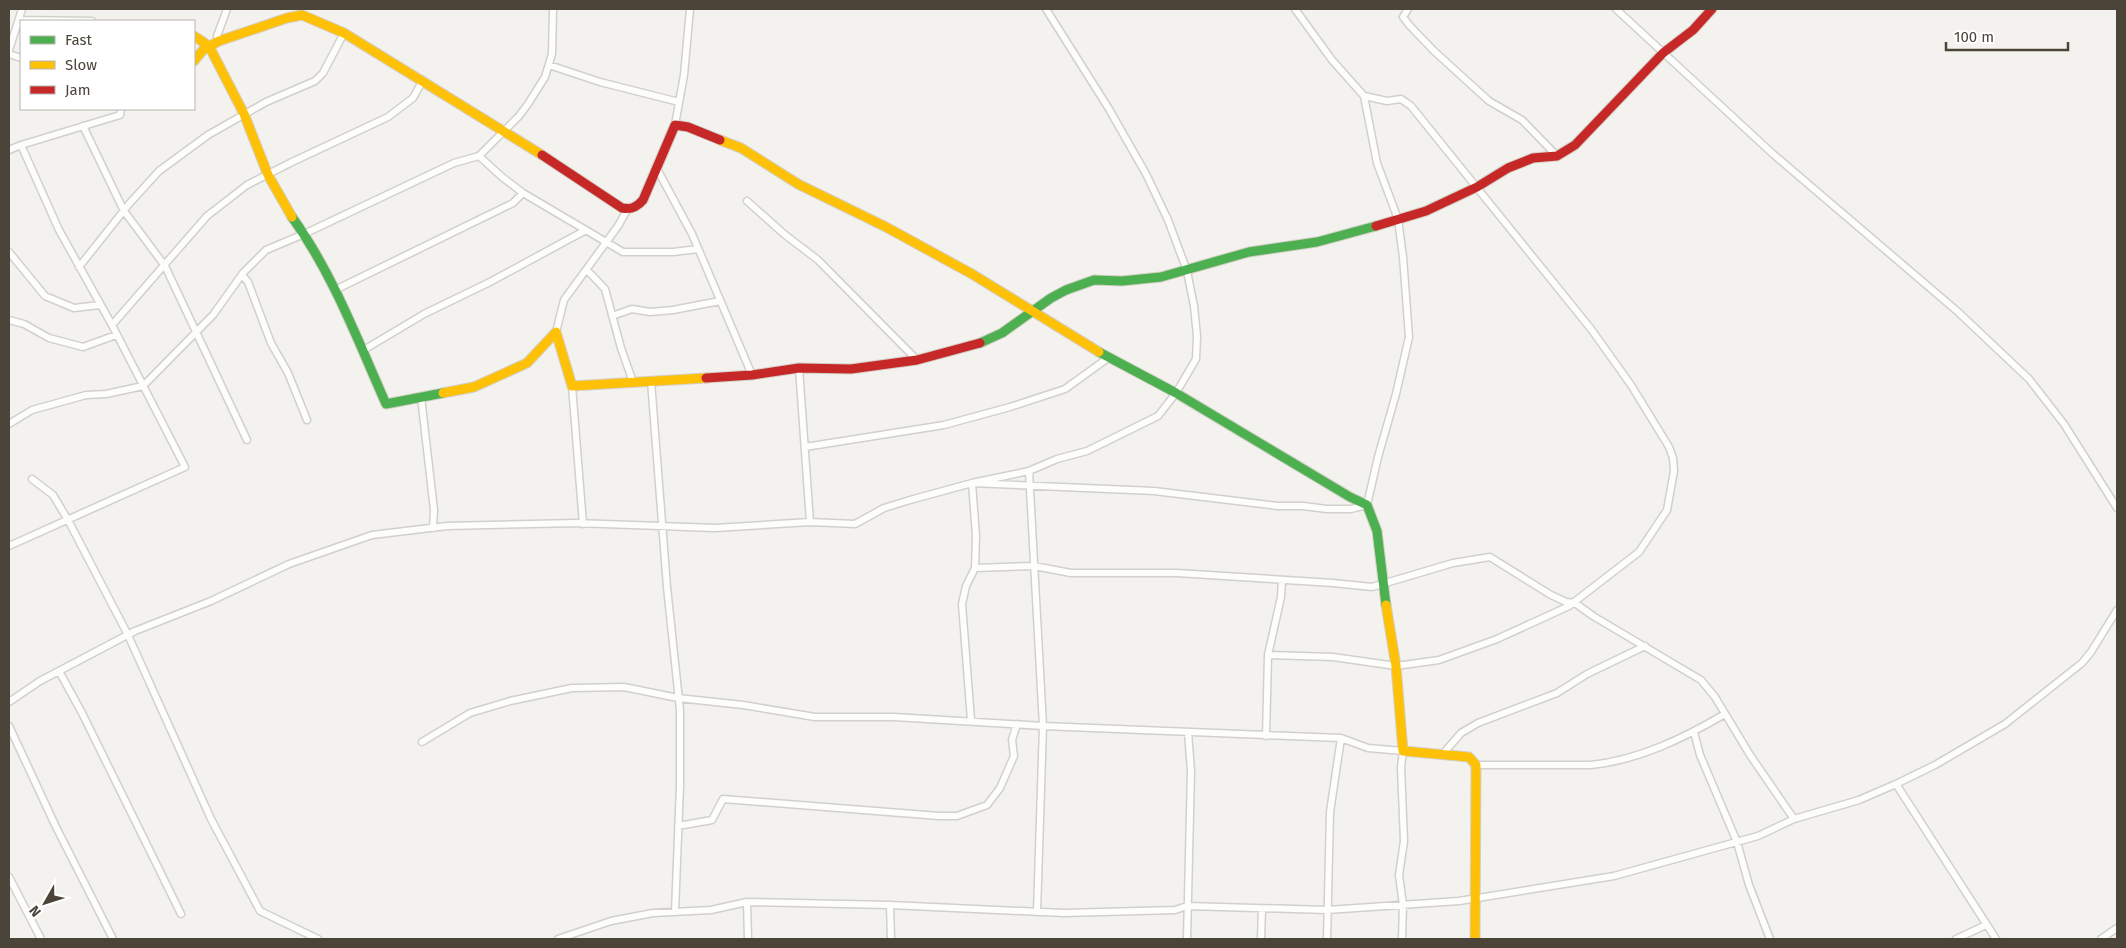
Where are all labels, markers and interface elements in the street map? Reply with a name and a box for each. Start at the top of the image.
legend [20,20,195,110]
scale bar [1946,20,2068,52]
text: 100 m [1954,28,1994,46]
text: Fast [65,31,92,49]
text: Slow [65,56,97,74]
text: Jam [65,81,91,99]
north arrow [20,878,70,928]
text: N [26,902,45,920]

